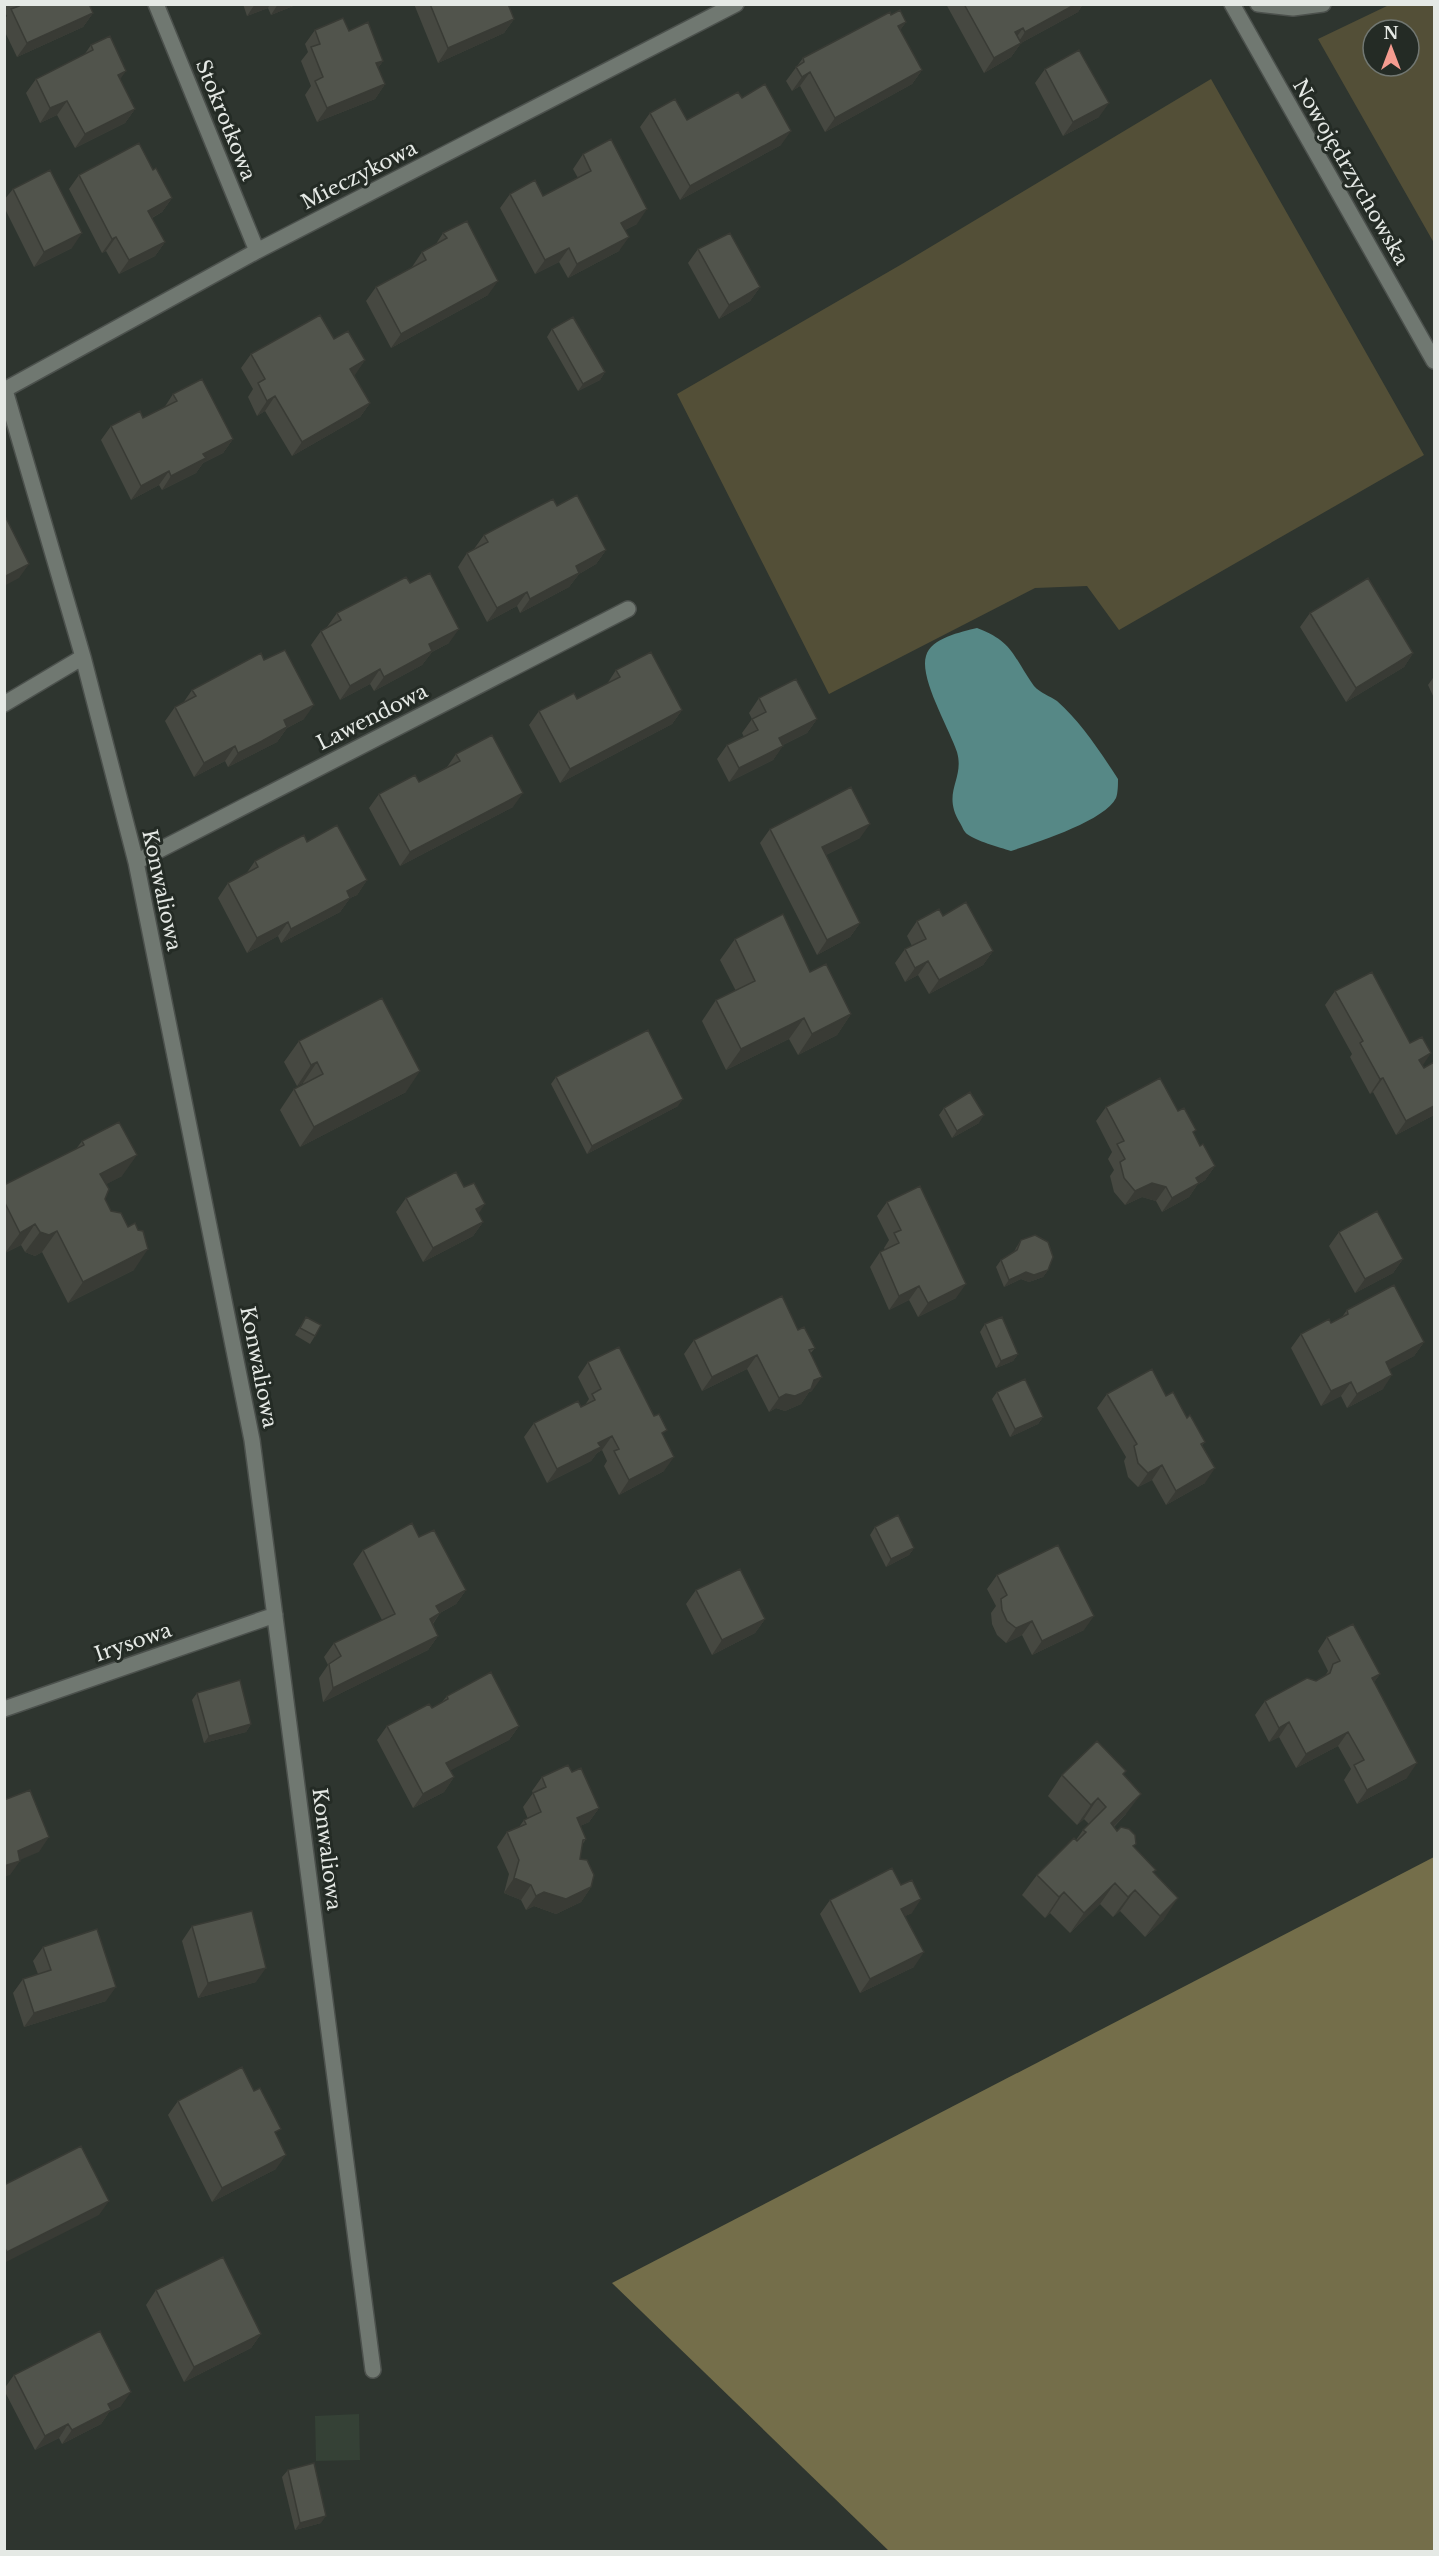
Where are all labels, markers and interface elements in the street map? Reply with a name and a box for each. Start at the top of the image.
north arrow [1361,18,1421,78]
text: N [1383,23,1399,43]
street label: Stokrotkowa [191,56,261,185]
street label: Nowojędrzychowska [1288,75,1414,270]
street label: Mieczykowa [297,135,422,214]
street label: Lawendowa [313,678,432,755]
street label: Konwaliowa [137,827,187,954]
street label: Konwaliowa [235,1304,283,1431]
street label: Irysowa [91,1617,176,1666]
street label: Konwaliowa [308,1786,347,1913]

